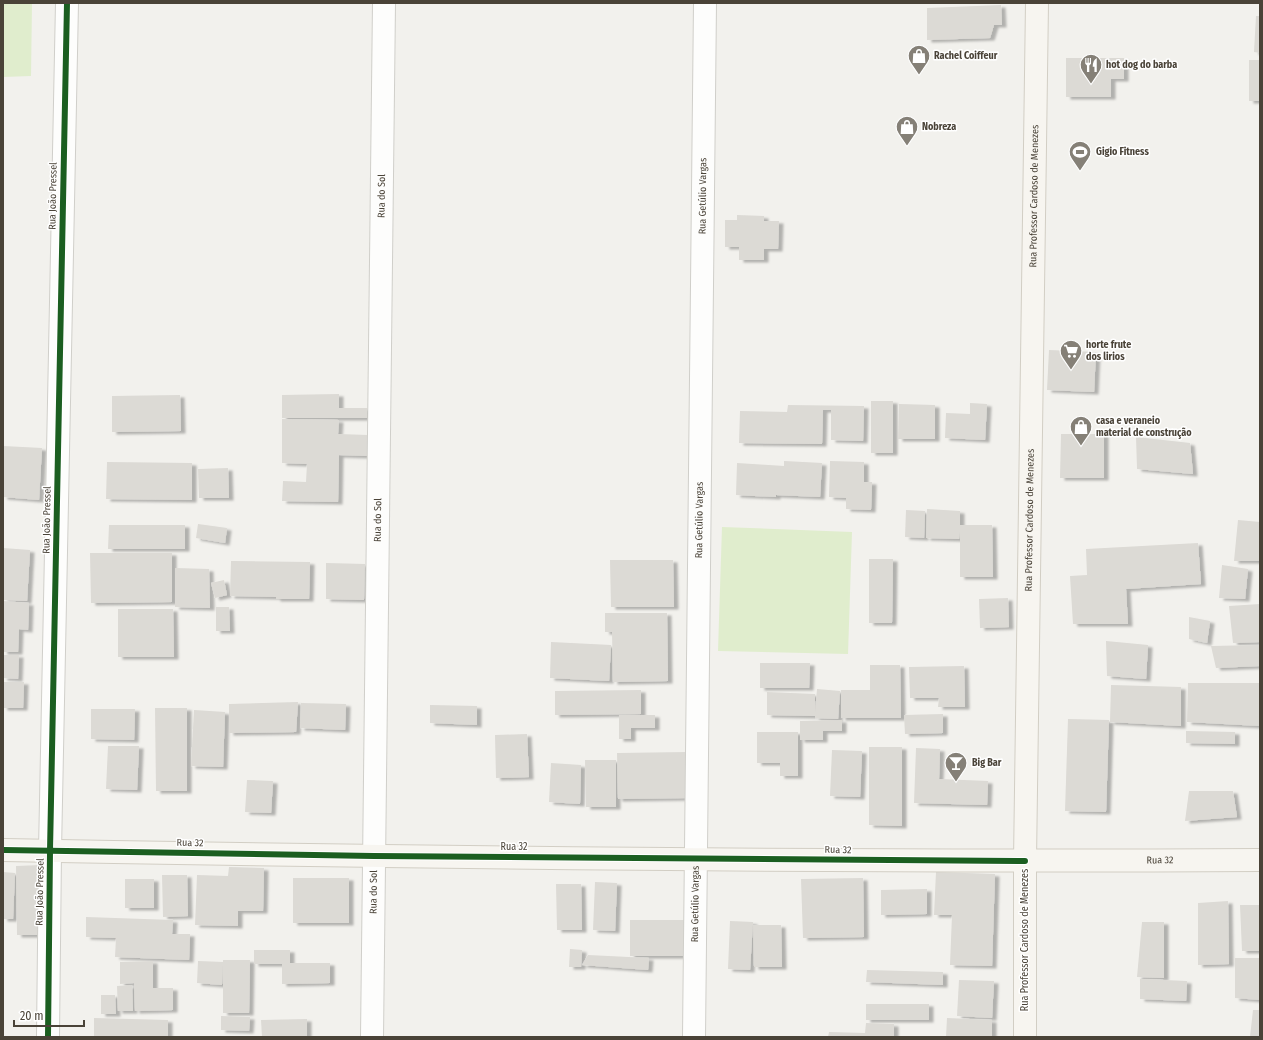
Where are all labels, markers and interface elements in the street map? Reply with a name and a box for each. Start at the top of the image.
shop icon: Rachel Coiffeur [906,43,932,76]
place label: Rachel Coiffeur [934,50,998,62]
restaurant icon: hot dog do barba [1078,52,1104,85]
place label: hot dog do barba [1106,59,1177,71]
shop icon: Nobreza [894,114,920,147]
place label: Nobreza [922,121,956,133]
street label: Rua Professor Cardoso de Menezes [1027,125,1041,267]
sports icon: Gigio Fitness [1067,139,1093,172]
place label: Gigio Fitness [1096,146,1149,158]
street label: Rua Getúlio Vargas [696,158,709,234]
street label: Rua João Pressel [46,162,60,230]
street label: Rua do Sol [376,174,388,218]
supermarket icon: horte frute dos lirios [1058,338,1084,371]
place label: horte frute dos lirios [1086,339,1131,363]
shop icon: casa e veraneio material de construção [1068,414,1094,447]
place label: casa e veraneio material de construção [1096,415,1192,439]
street label: Rua Professor Cardoso de Menezes [1023,449,1037,591]
street label: Rua Getúlio Vargas [692,482,706,558]
street label: Rua João Pressel [40,486,54,554]
street label: Rua do Sol [372,498,384,542]
bar icon: Big Bar [943,750,969,783]
place label: Big Bar [972,757,1002,769]
street label: Rua 32 [177,837,204,849]
street label: Rua 32 [501,841,528,853]
street label: Rua 32 [825,844,852,856]
street label: Rua 32 [1147,854,1174,866]
street label: Rua João Pressel [33,858,47,926]
street label: Rua Getúlio Vargas [688,866,702,942]
street label: Rua Professor Cardoso de Menezes [1019,869,1031,1011]
street label: Rua do Sol [367,870,380,914]
scale bar [14,1002,84,1028]
text: 20 m [20,1009,44,1023]

